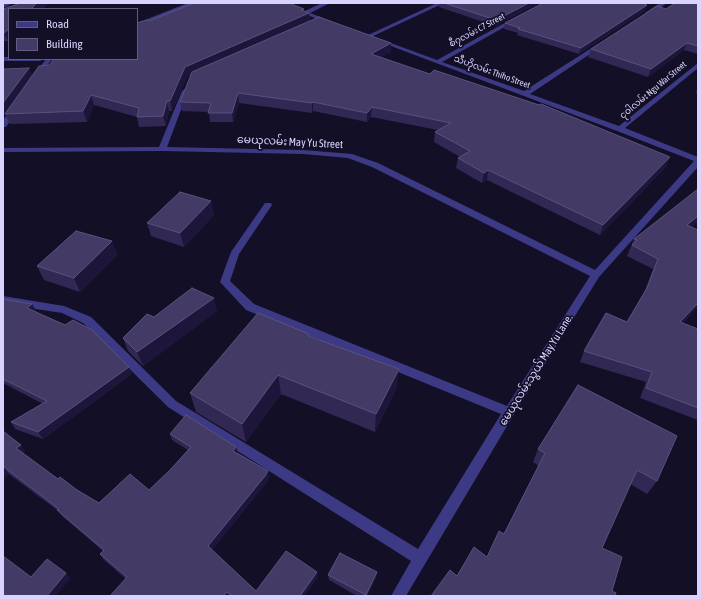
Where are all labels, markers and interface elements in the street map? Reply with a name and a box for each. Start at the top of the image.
legend [8,8,138,60]
street label: စီ၇လမ်း C7 Street [447,11,507,49]
text: Road [46,17,69,31]
text: Building [46,37,83,51]
street label: သီဟိုလမ်း Thiho Street [452,53,532,91]
street label: ငုဝါလမ်း Ngu War Street [617,59,689,121]
street label: မေယုလမ်း May Yu Street [237,133,343,151]
street label: မေယုလမ်းသွယ် May Yu Lane. [496,312,576,428]

